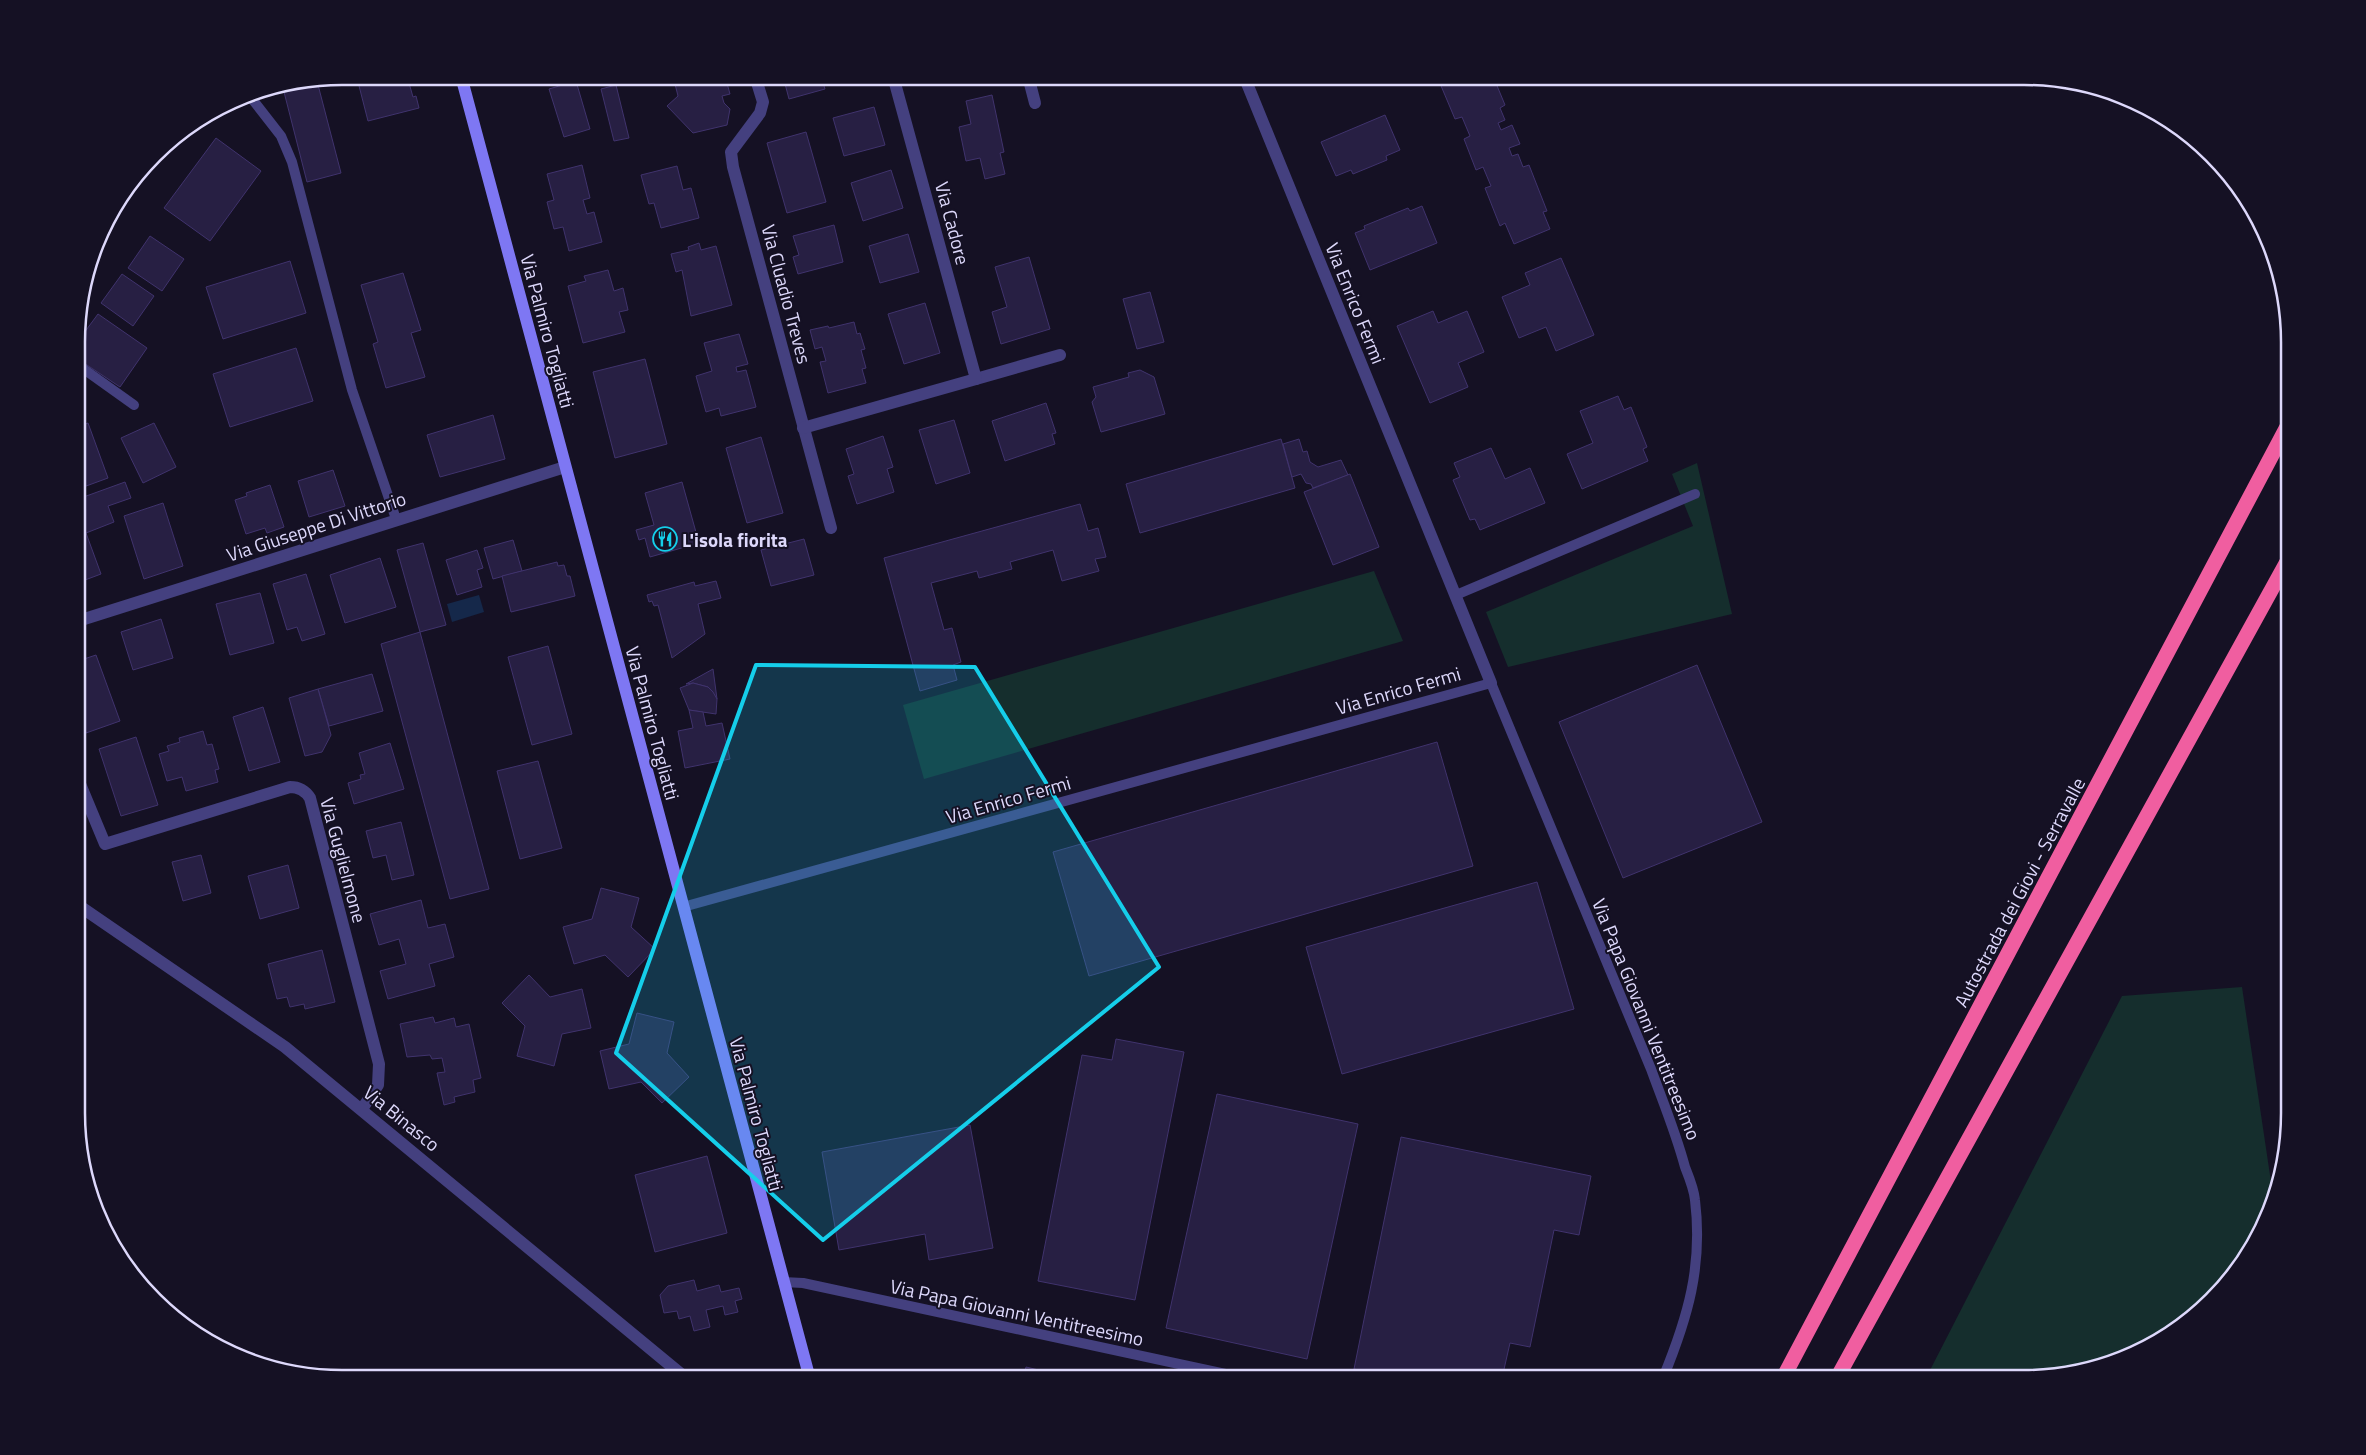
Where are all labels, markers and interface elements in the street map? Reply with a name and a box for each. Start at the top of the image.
street label: Via Cadore [928,178,978,268]
street label: Via Cluadio Treves [754,221,820,367]
street label: Via Enrico Fermi [1318,238,1394,368]
street label: Via Palmiro Togliatti [514,251,582,411]
street label: Via Giuseppe Di Vittorio [223,483,409,569]
place label: L'isola fiorita [682,525,788,554]
restaurant icon: L'isola fiorita [652,526,678,552]
street label: Via Palmiro Togliatti [619,643,687,803]
street label: Via Enrico Fermi [1332,658,1464,722]
street label: Via Enrico Fermi [942,767,1074,831]
street label: Autostrada dei Giovi - Serravalle [1946,772,2092,1012]
street label: Via Guglielmone [313,794,375,926]
street label: Via Papa Giovanni Ventitreesimo [1585,894,1709,1144]
street label: Via Palmiro Togliatti [723,1034,791,1194]
street label: Via Binasco [357,1078,447,1158]
street label: Via Papa Giovanni Ventitreesimo [888,1271,1146,1353]

